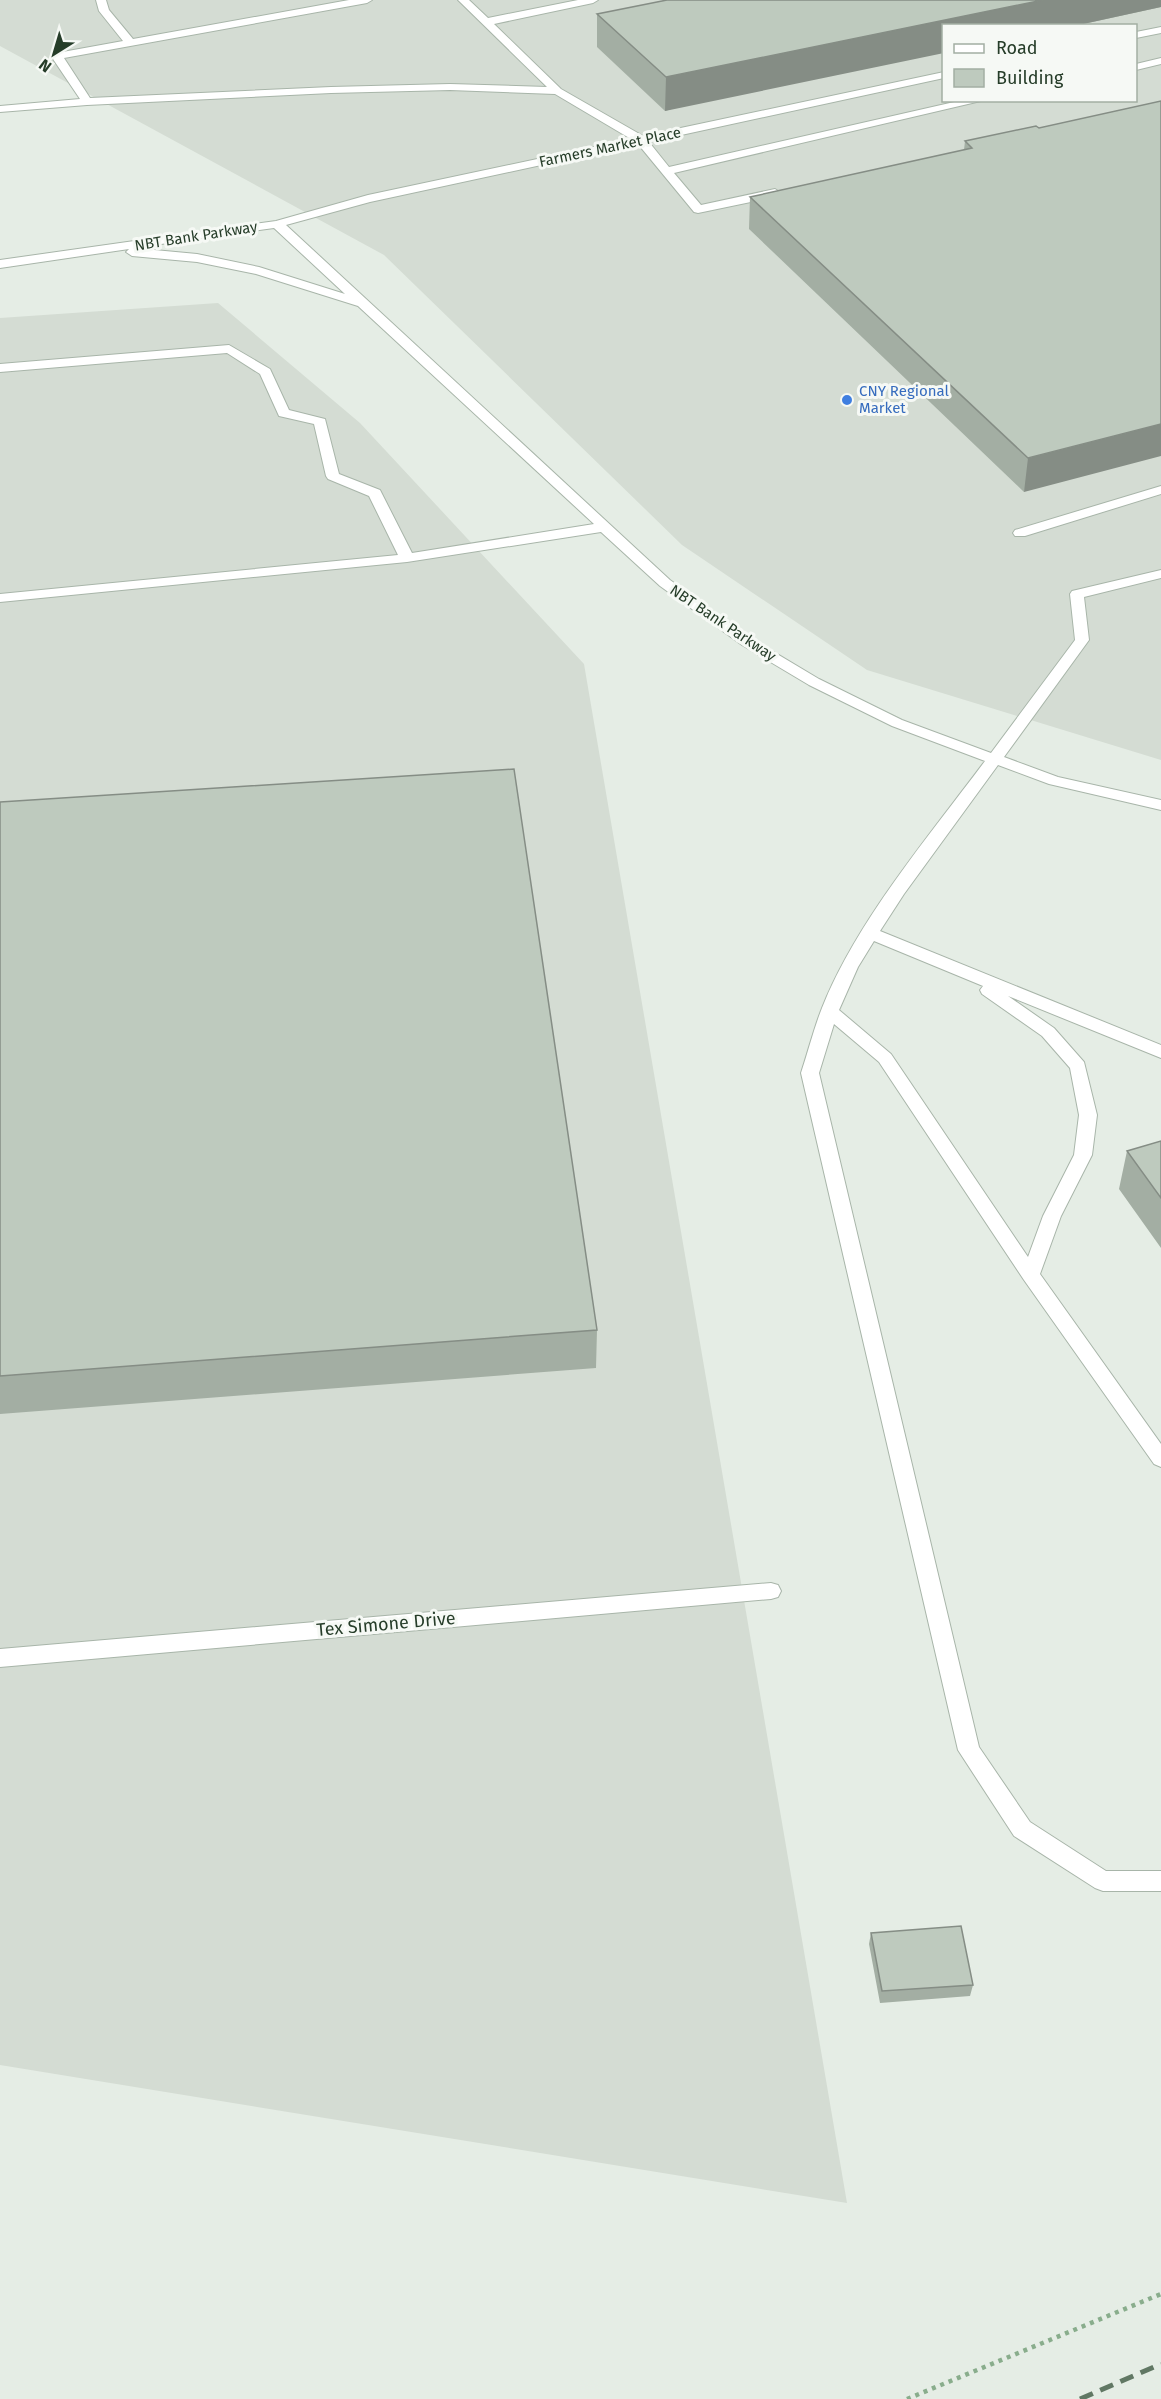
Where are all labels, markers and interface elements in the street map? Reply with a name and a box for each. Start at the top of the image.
north arrow [24,24,84,84]
legend [942,24,1137,102]
text: Road [996,37,1038,59]
text: N [35,55,55,76]
text: Building [996,67,1064,89]
street label: Farmers Market Place [537,123,683,171]
street label: NBT Bank Parkway [133,217,259,255]
place label: CNY Regional Market [859,382,949,417]
marker: CNY Regional Market [840,393,854,407]
street label: NBT Bank Parkway [667,581,780,665]
street label: Tex Simone Drive [315,1607,457,1641]

